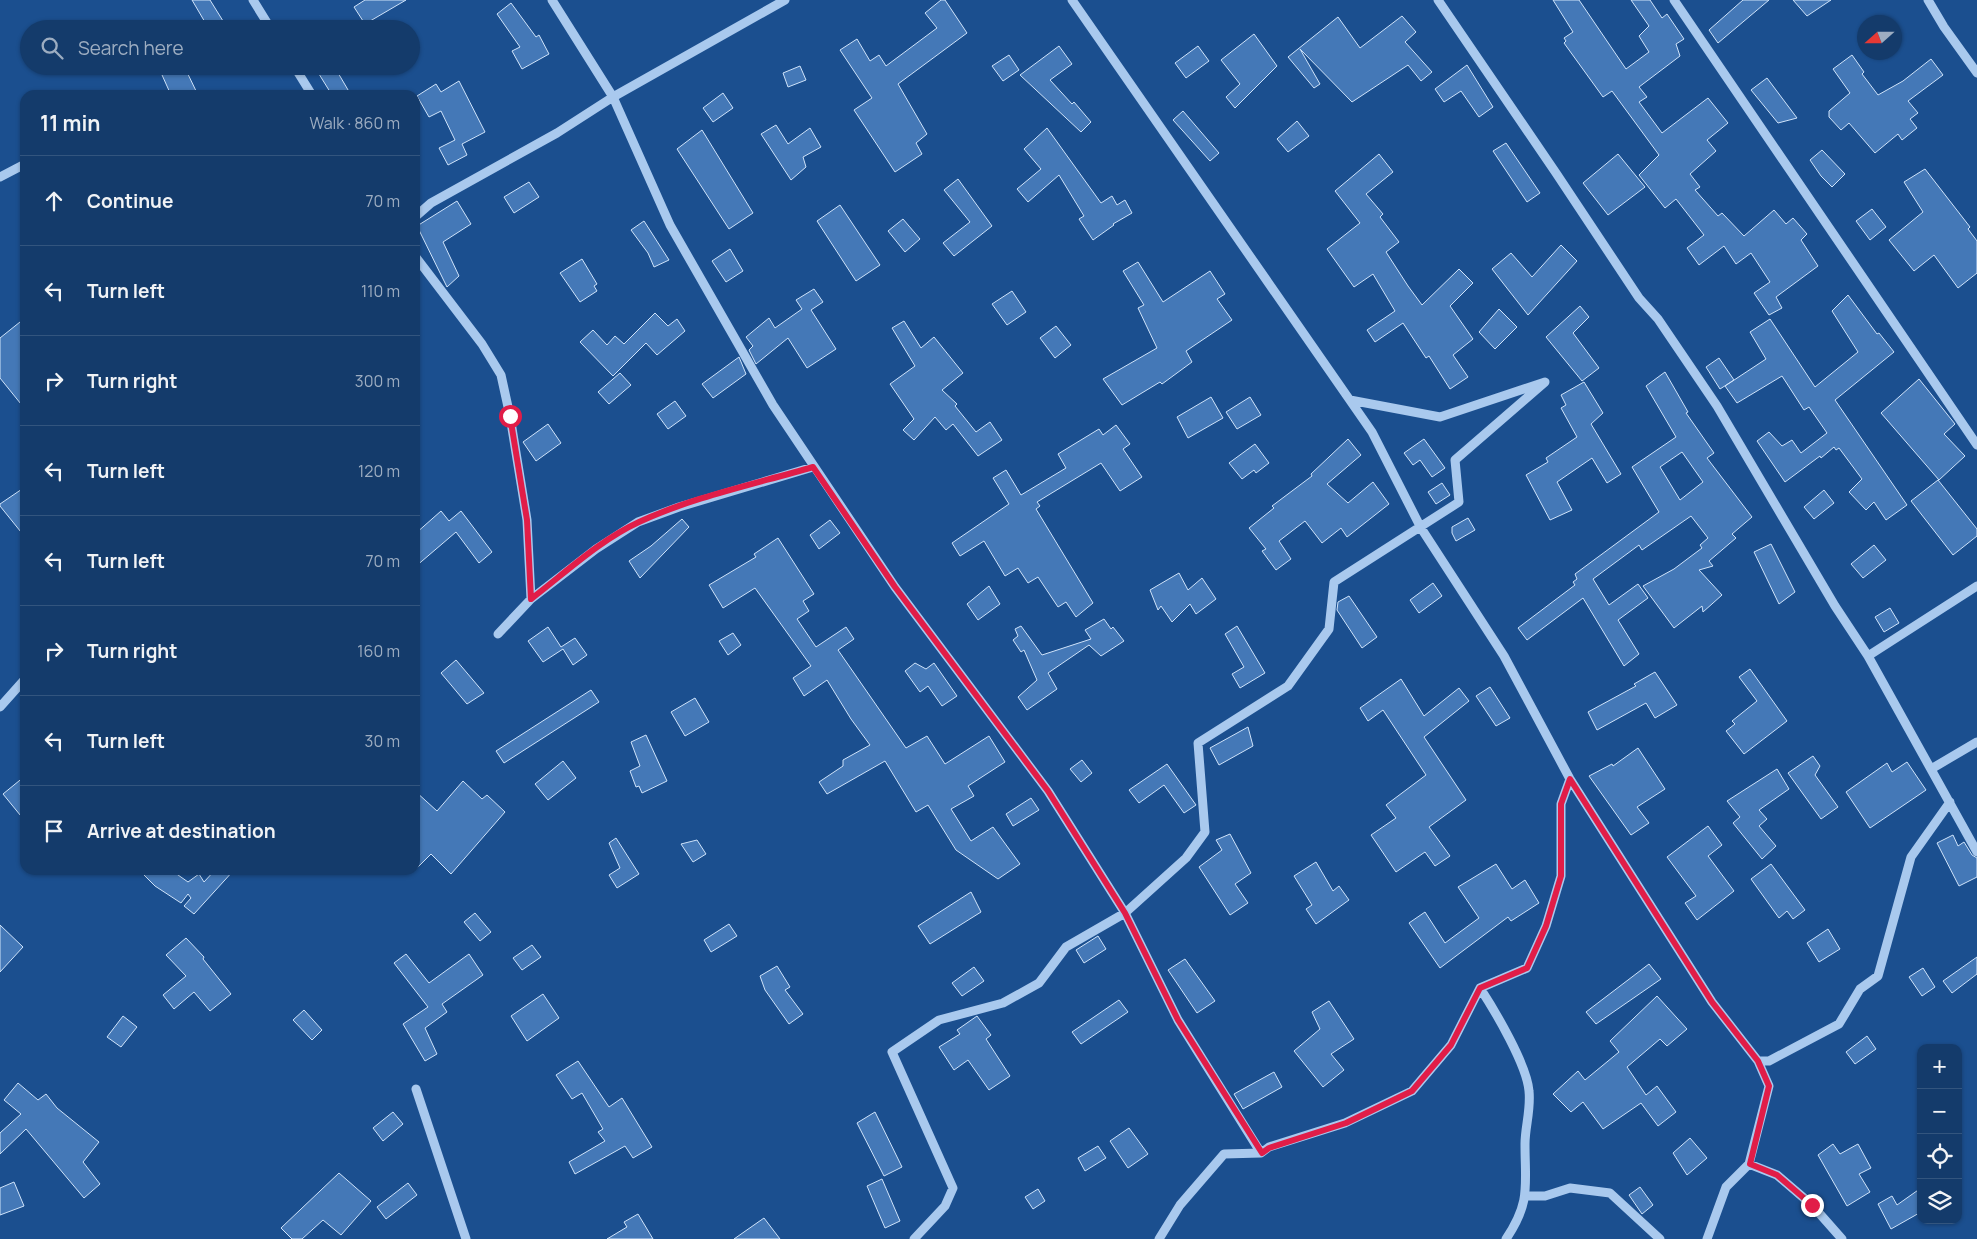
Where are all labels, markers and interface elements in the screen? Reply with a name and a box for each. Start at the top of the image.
north arrow [1857,15,1902,60]
search box [20,20,420,75]
icon: search [38,34,66,62]
text: Search here [78,35,184,61]
text: 11 min [40,109,101,137]
text: Walk · 860 m [309,112,400,134]
icon: ahead [40,187,68,215]
text: Continue [87,188,173,214]
text: 70 m [365,190,400,212]
icon: left [40,277,68,305]
text: Turn left [87,278,165,304]
text: 110 m [361,280,400,302]
icon: right [40,367,68,395]
text: Turn right [87,368,177,394]
text: 300 m [355,370,400,392]
route start [499,405,522,428]
icon: left [40,457,68,485]
text: Turn left [87,458,165,484]
text: 120 m [358,460,400,482]
icon: left [40,547,68,575]
text: Turn left [87,548,165,574]
text: 70 m [365,550,400,572]
icon: right [40,637,68,665]
text: Turn right [87,638,177,664]
text: 160 m [357,640,400,662]
icon: left [40,727,68,755]
text: Turn left [87,728,165,754]
text: 30 m [365,730,400,752]
icon: arrive [40,817,68,845]
text: Arrive at destination [87,818,276,844]
map controls [1917,1044,1962,1224]
button: + [1917,1044,1962,1089]
button: − [1917,1089,1962,1134]
button: locate [1917,1134,1962,1179]
button: layers [1917,1179,1962,1224]
route end [1801,1194,1824,1217]

